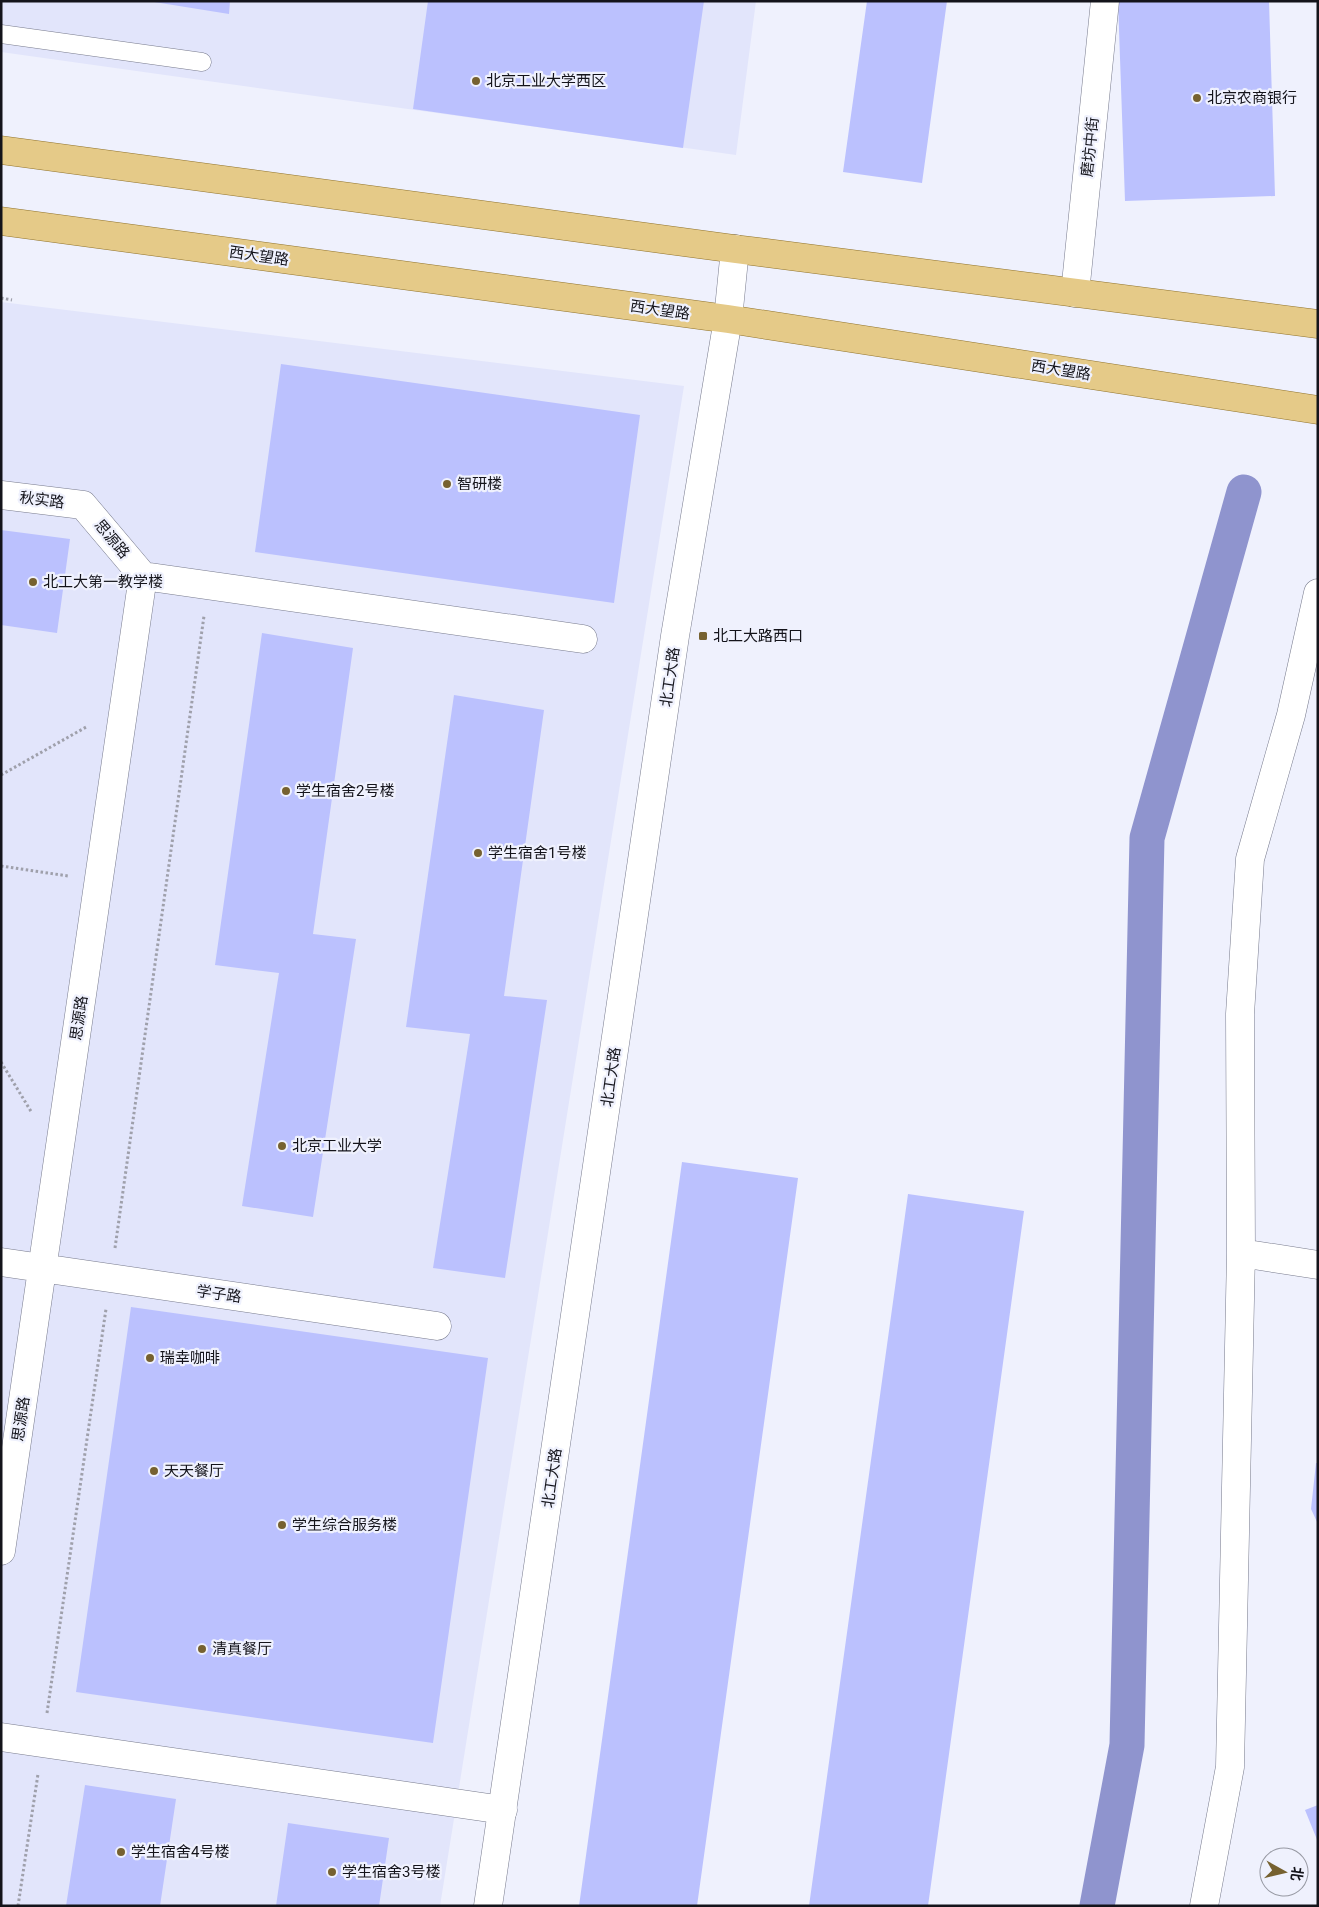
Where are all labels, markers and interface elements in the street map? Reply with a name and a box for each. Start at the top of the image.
place label: 北京工业大学西区 [486,72,606,90]
marker: 北京工业大学西区 [470,75,482,87]
place label: 北京农商银行 [1207,89,1297,107]
marker: 北京农商银行 [1191,92,1203,104]
street label: 磨坊中街 [1078,116,1102,178]
street label: 西大望路 [228,243,290,269]
street label: 西大望路 [629,297,691,323]
street label: 西大望路 [1030,356,1092,384]
place label: 智研楼 [457,475,502,493]
marker: 智研楼 [441,478,453,490]
street label: 秋实路 [19,488,65,512]
street label: 思源路 [91,516,133,562]
place label: 北工大第一教学楼 [43,573,163,591]
marker: 北工大第一教学楼 [27,576,39,588]
place label: 北工大路西口 [713,627,803,645]
marker: 北工大路西口 [697,630,709,642]
street label: 北工大路 [657,646,683,708]
place label: 学生宿舍2号楼 [296,782,394,800]
marker: 学生宿舍2号楼 [280,785,292,797]
place label: 学生宿舍1号楼 [488,844,586,862]
marker: 学生宿舍1号楼 [472,847,484,859]
street label: 思源路 [67,994,91,1042]
street label: 北工大路 [598,1046,624,1108]
place label: 北京工业大学 [292,1137,382,1155]
marker: 北京工业大学 [276,1140,288,1152]
street label: 学子路 [195,1282,243,1306]
place label: 瑞幸咖啡 [160,1349,220,1367]
marker: 瑞幸咖啡 [144,1352,156,1364]
street label: 思源路 [9,1395,33,1443]
street label: 北工大路 [539,1447,565,1509]
place label: 天天餐厅 [164,1462,224,1480]
marker: 天天餐厅 [148,1465,160,1477]
place label: 学生综合服务楼 [292,1516,397,1534]
marker: 学生综合服务楼 [276,1519,288,1531]
place label: 清真餐厅 [212,1640,272,1658]
marker: 清真餐厅 [196,1643,208,1655]
place label: 学生宿舍4号楼 [131,1843,229,1861]
marker: 学生宿舍4号楼 [115,1846,127,1858]
north arrow [1259,1847,1309,1897]
place label: 学生宿舍3号楼 [342,1863,440,1881]
marker: 学生宿舍3号楼 [326,1866,338,1878]
text: 北 [1288,1866,1306,1882]

